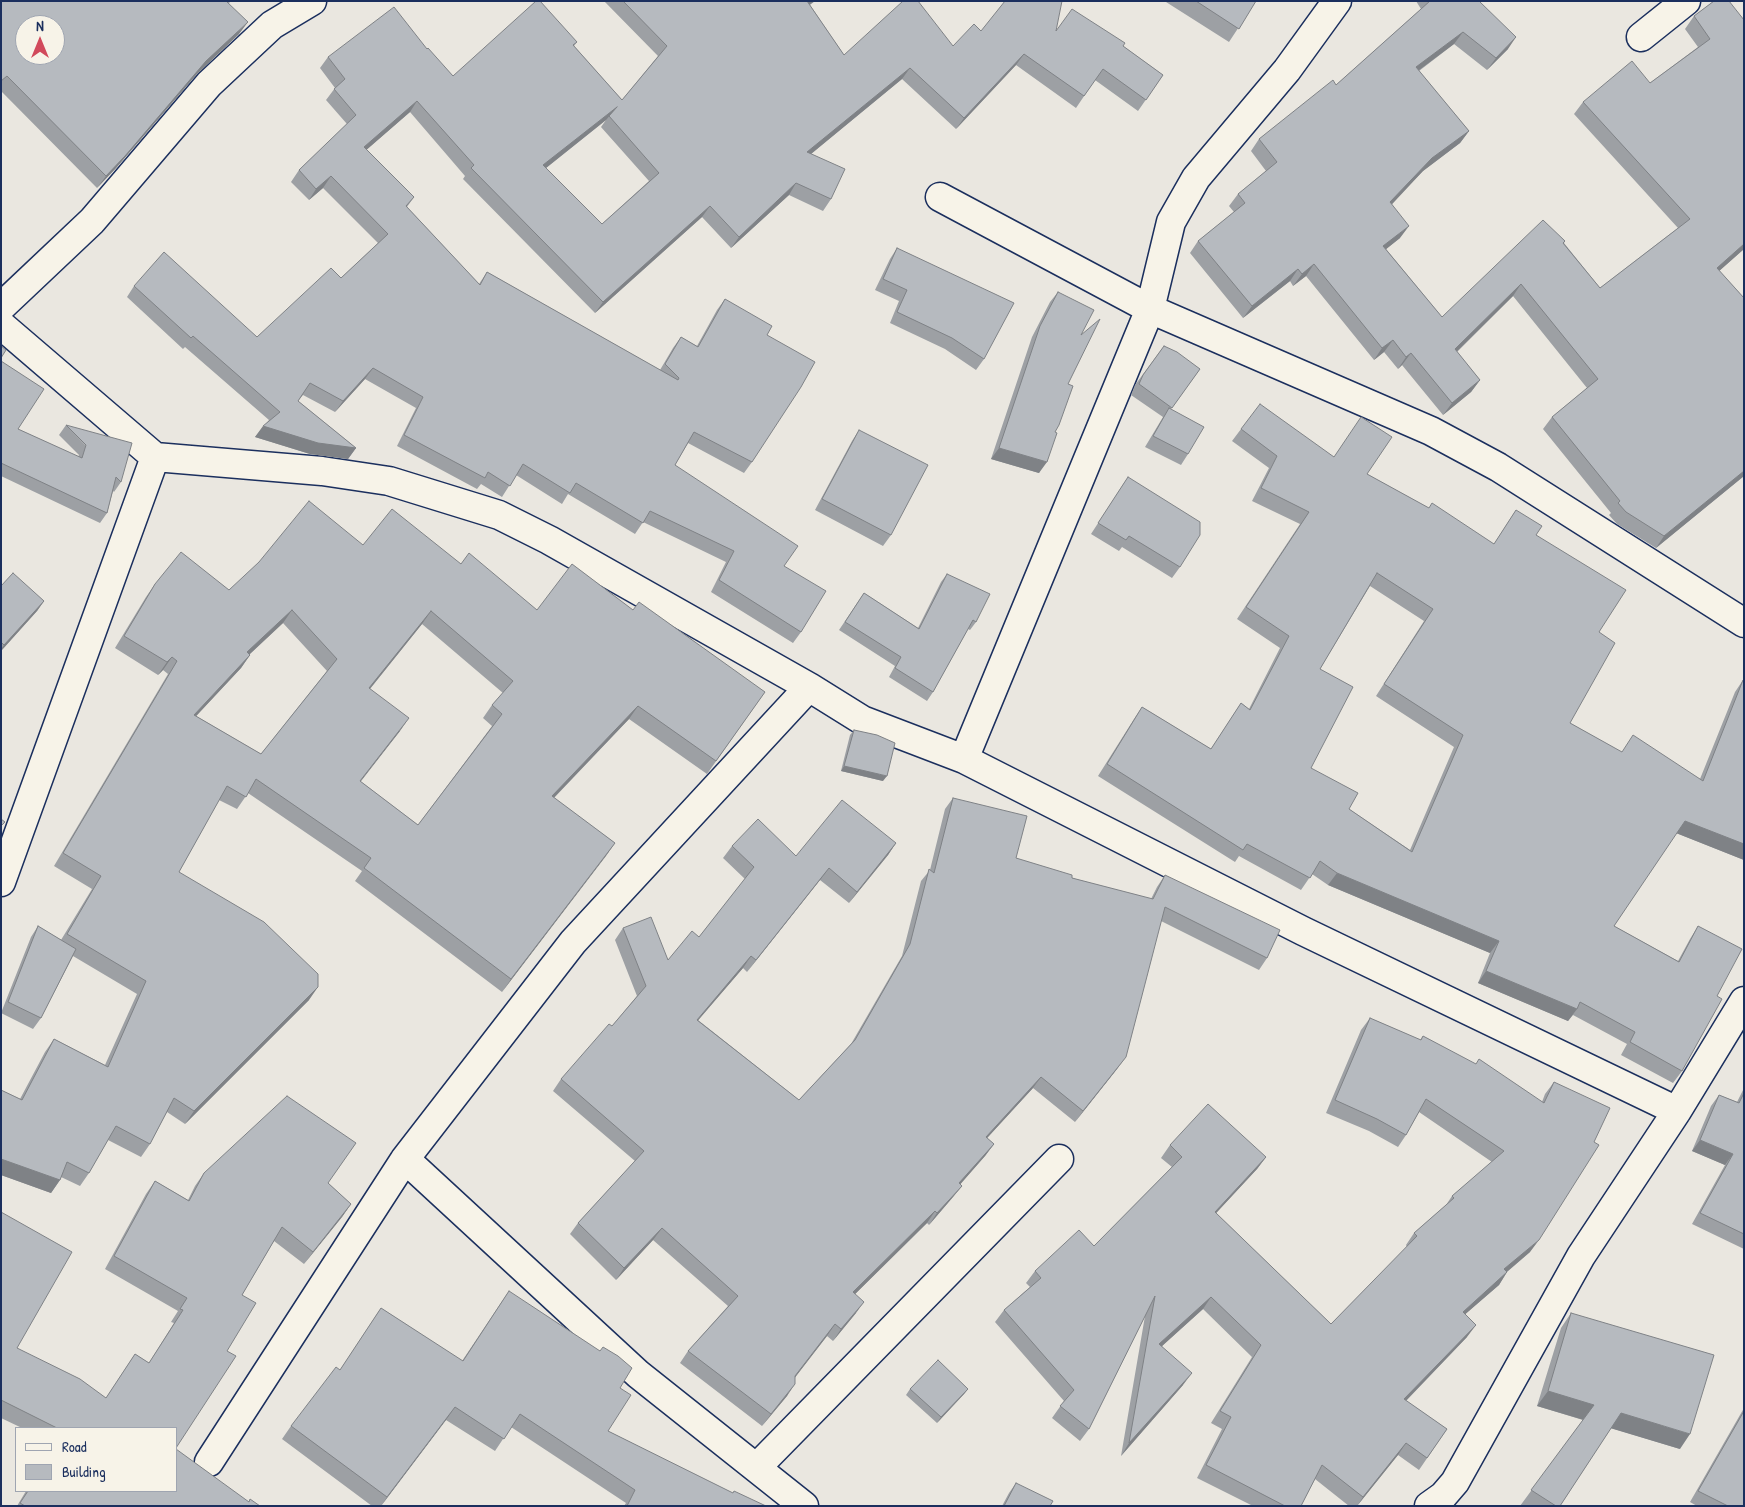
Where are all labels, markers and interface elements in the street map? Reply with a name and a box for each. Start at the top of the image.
north arrow [15,15,65,65]
text: N [36,16,44,35]
legend [15,1427,178,1492]
text: Road [62,1436,87,1457]
text: Building [62,1461,106,1482]

